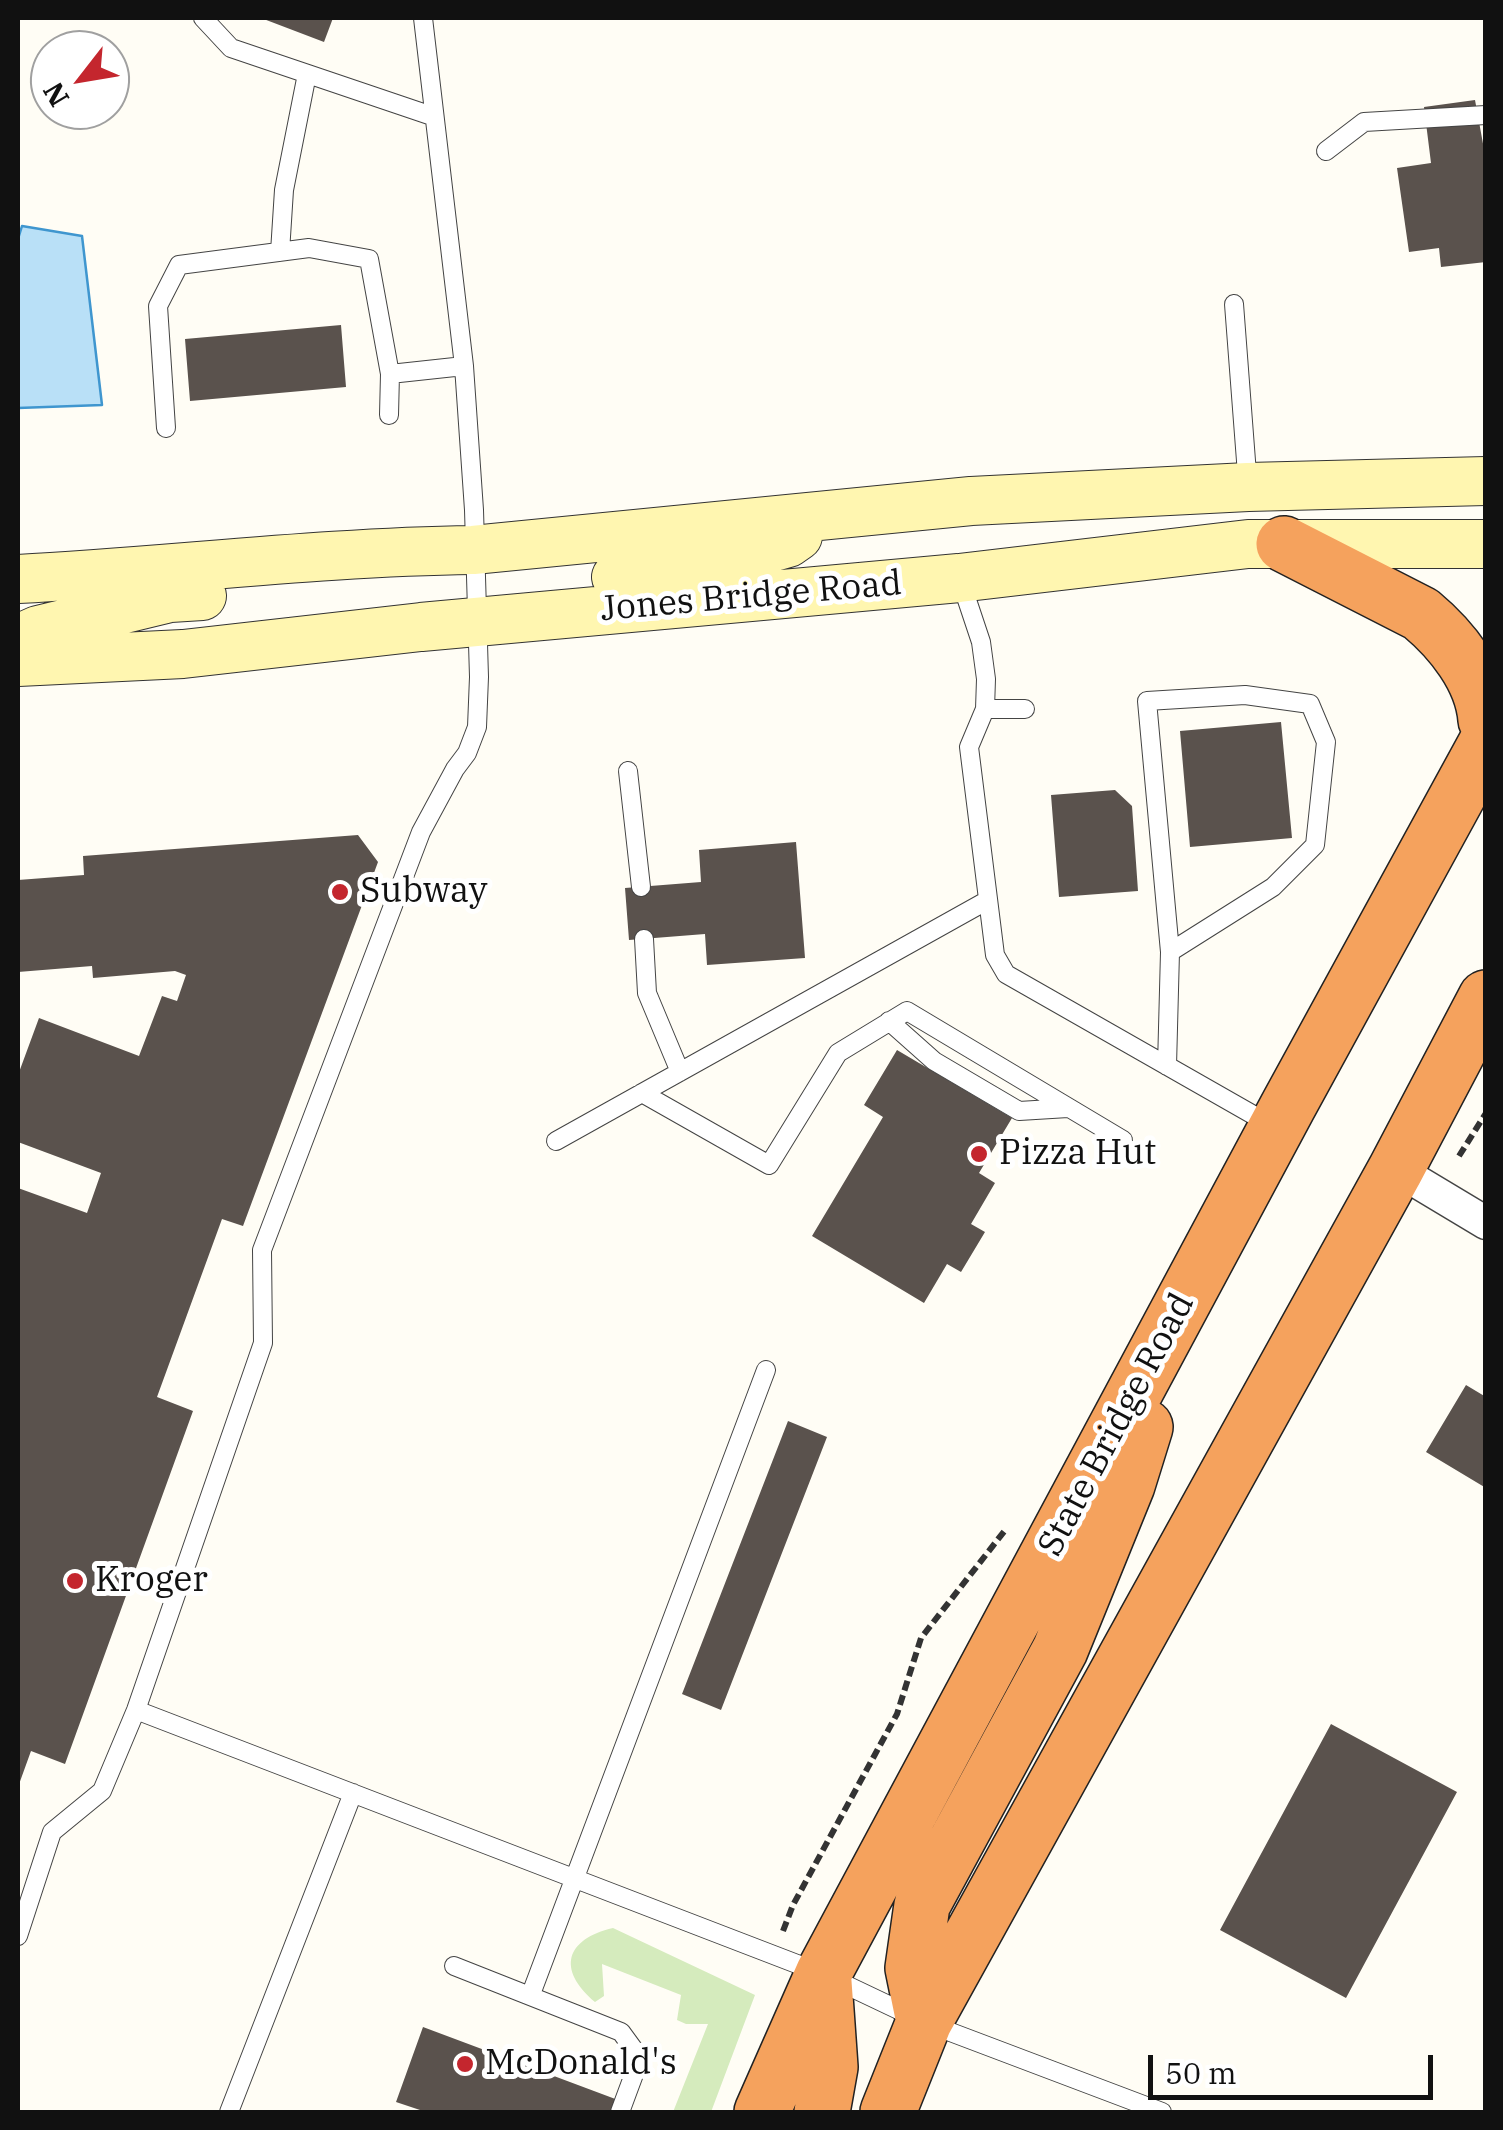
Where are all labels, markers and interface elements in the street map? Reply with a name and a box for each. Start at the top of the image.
north arrow [30,30,130,130]
text: N [34,76,77,114]
street label: Jones Bridge Road [599,563,903,631]
place label: Subway [360,871,487,913]
marker: Subway [329,881,351,903]
place label: Pizza Hut [999,1133,1156,1175]
marker: Pizza Hut [968,1143,990,1165]
street label: State Bridge Road [1030,1287,1204,1563]
place label: Kroger [95,1560,208,1602]
marker: Kroger [64,1570,86,1592]
scale bar [1153,2035,1438,2097]
place label: McDonald's [485,2043,677,2085]
marker: McDonald's [454,2053,476,2075]
text: 50 m [1165,2053,1237,2092]

